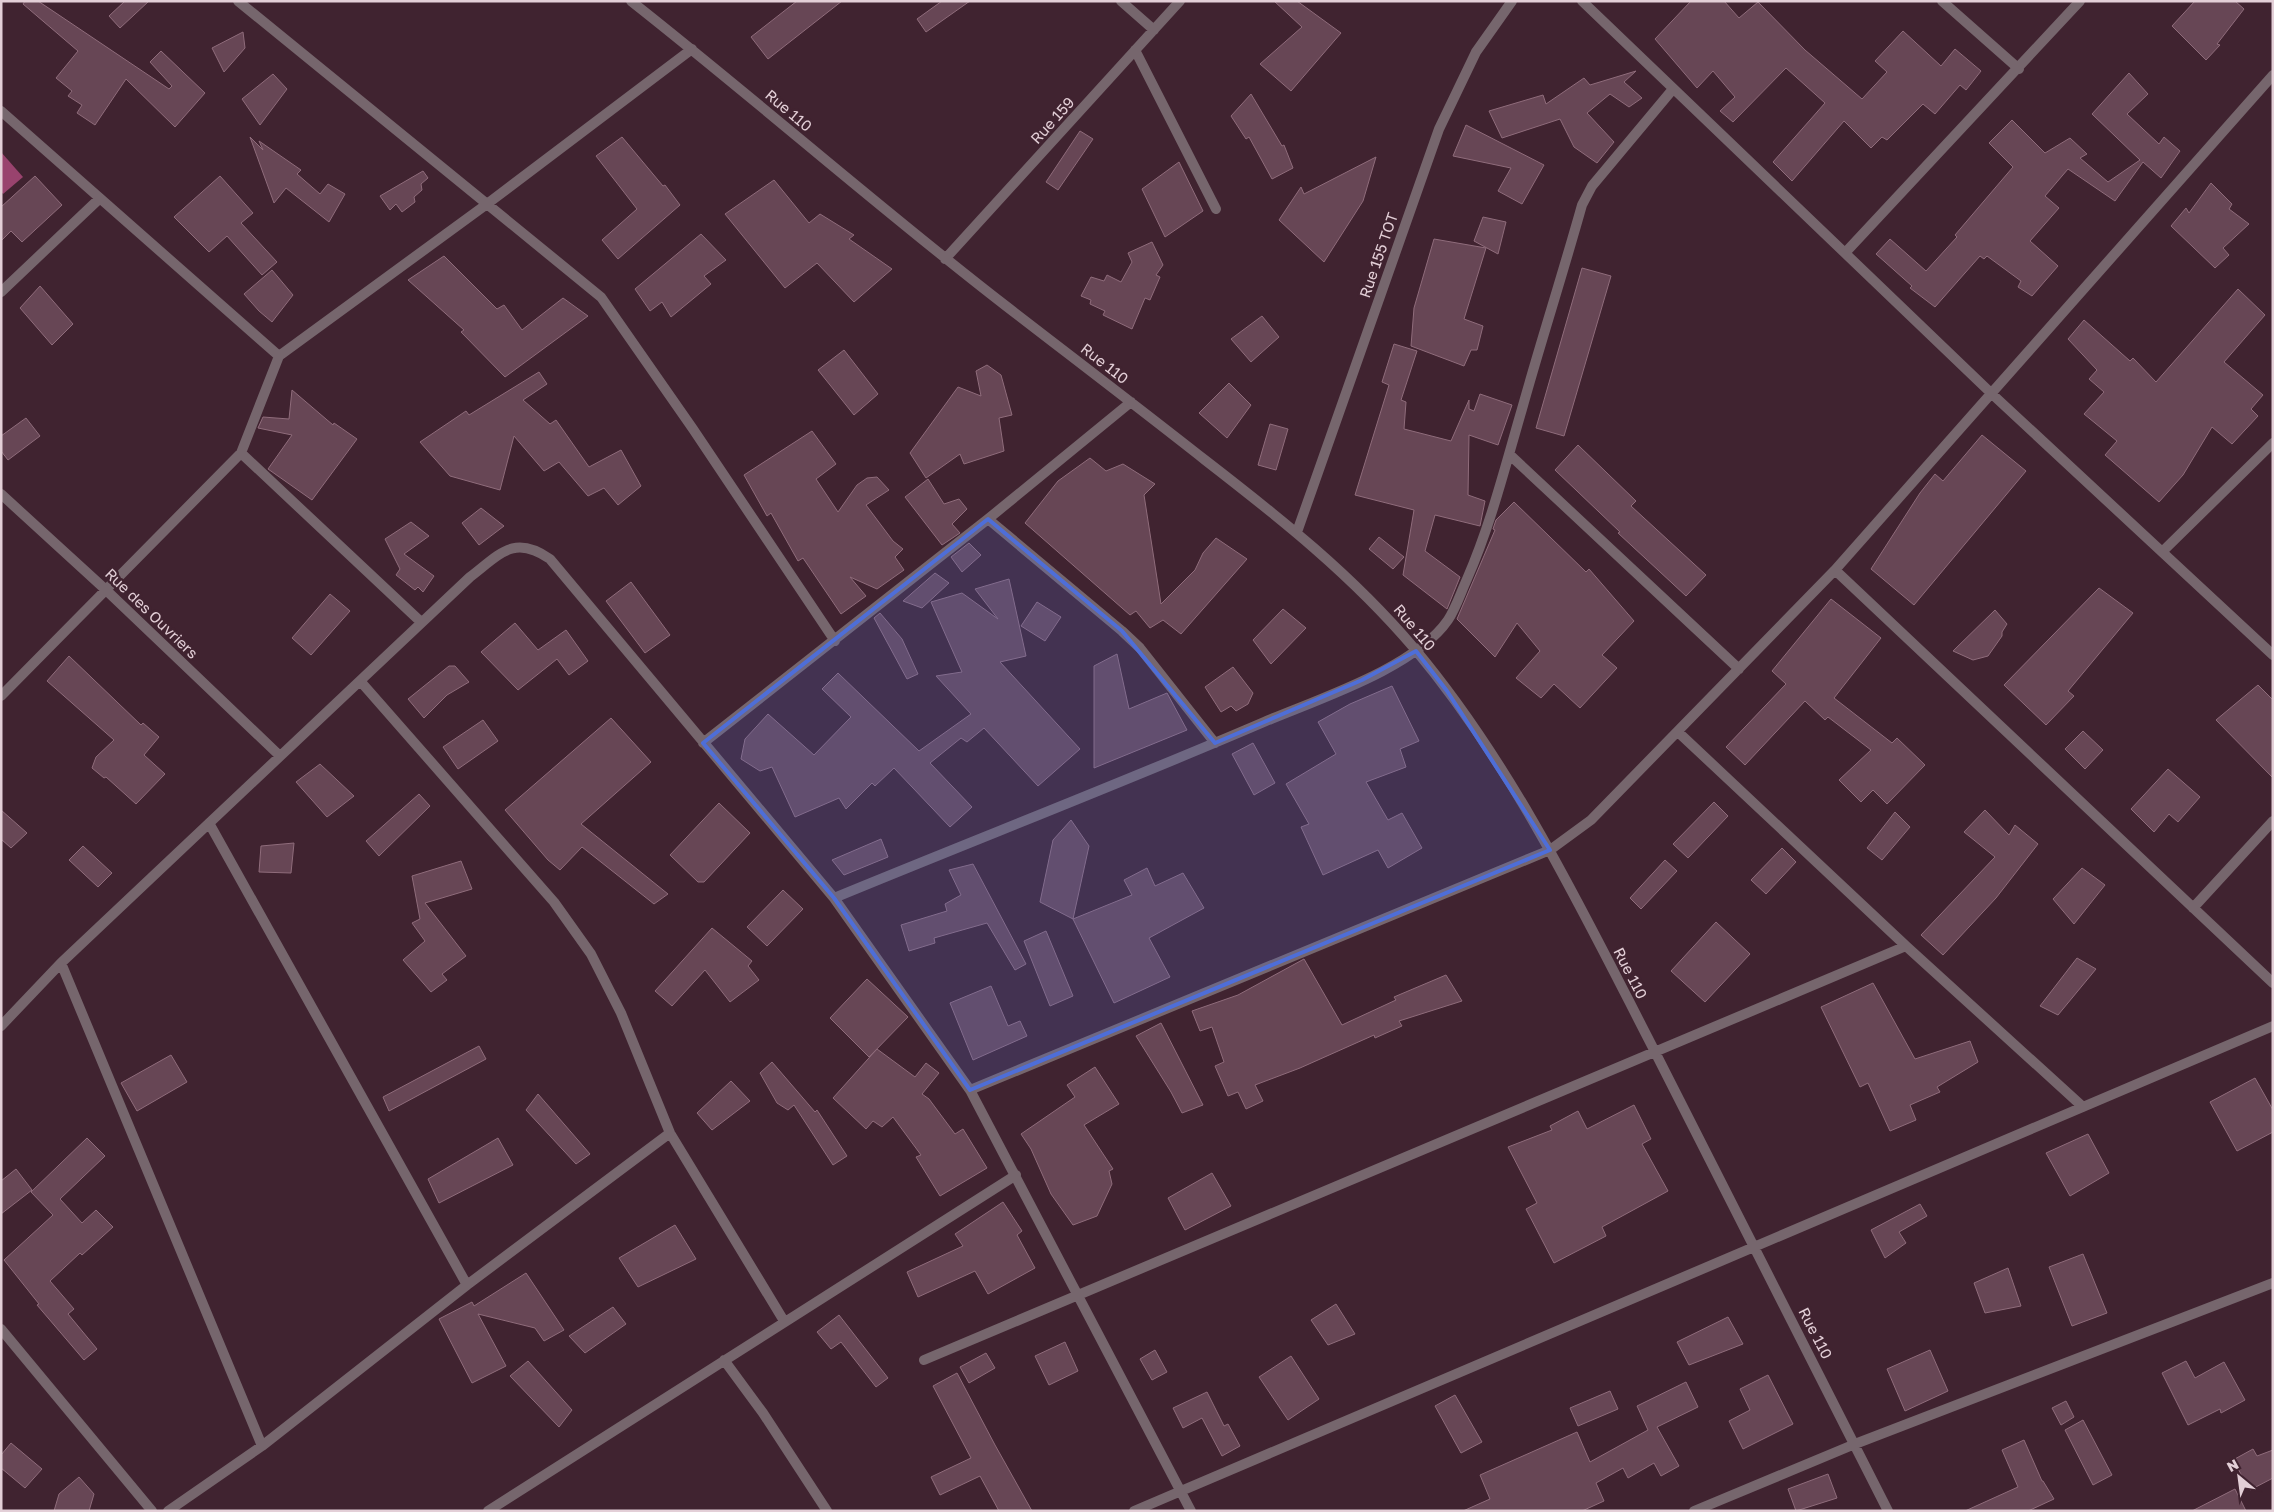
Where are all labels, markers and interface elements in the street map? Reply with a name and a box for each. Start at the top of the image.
street label: Rue 110 [762,85,816,135]
street label: Rue 159 [1026,93,1078,147]
street label: Rue 155 TOT [1355,210,1401,300]
street label: Rue 110 [1078,339,1132,387]
street label: Rue des Ouvriers [102,564,202,662]
street label: Rue 110 [1390,600,1440,654]
street label: Rue 110 [1610,944,1652,1002]
street label: Rue 110 [1795,1304,1837,1362]
north arrow [2214,1452,2264,1502]
text: N [2224,1455,2241,1475]

